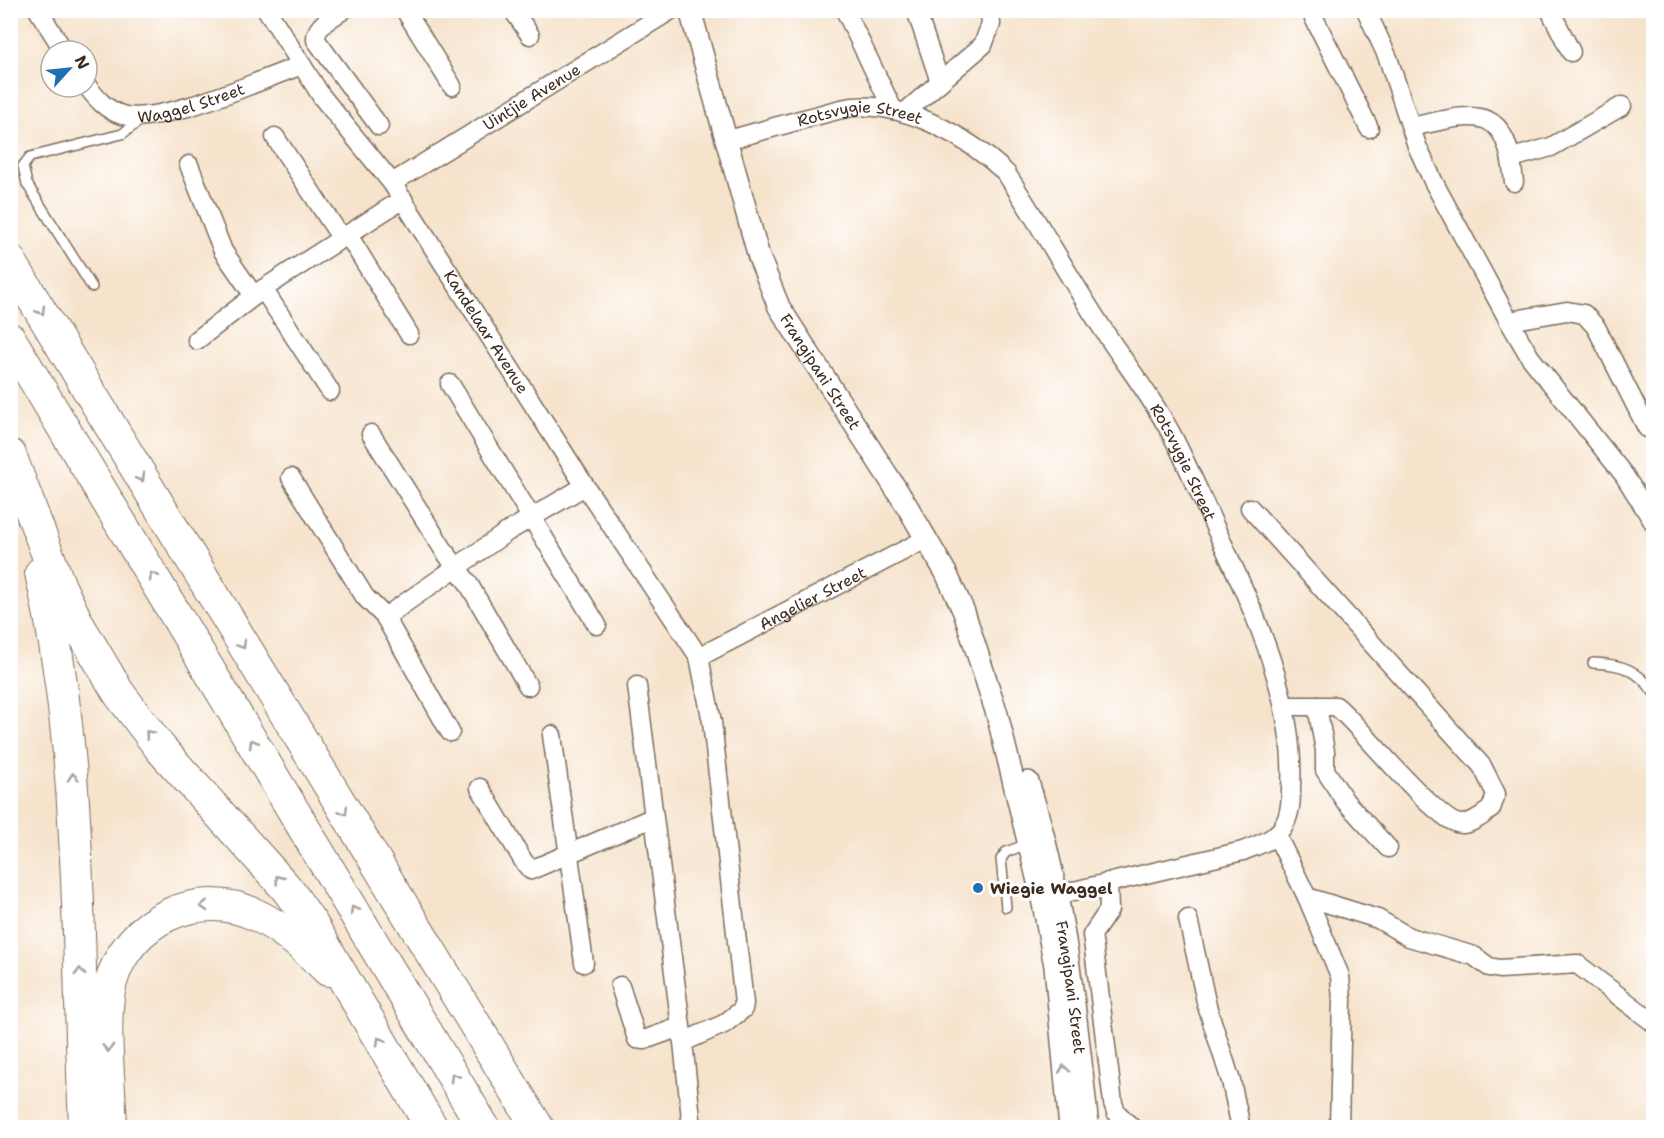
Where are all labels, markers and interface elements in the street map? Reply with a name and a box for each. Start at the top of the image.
north arrow [39,39,99,99]
text: N [70,52,94,73]
street label: Uintjie Avenue [479,58,584,135]
street label: Waggel Street [136,78,247,127]
street label: Rotsvygie Street [795,96,926,131]
street label: Kandelaar Avenue [440,266,534,397]
one-way arrow [33,305,45,315]
street label: Frangipani Street [775,309,866,434]
street label: Rotsvygie Street [1146,399,1221,524]
one-way arrow [134,472,146,482]
street label: Angelier Street [756,561,870,634]
one-way arrow [149,572,160,582]
one-way arrow [235,639,247,649]
one-way arrow [145,730,156,741]
one-way arrow [249,739,261,749]
one-way arrow [67,772,80,781]
one-way arrow [337,805,349,815]
one-way arrow [276,875,287,886]
place label: Wiegie Waggel [990,878,1113,899]
marker: Wiegie Waggel [971,881,985,895]
one-way arrow [199,900,208,913]
one-way arrow [349,906,361,916]
street label: Frangipani Street [1051,919,1091,1055]
one-way arrow [73,967,86,976]
one-way arrow [376,1037,388,1047]
one-way arrow [102,1044,115,1053]
one-way arrow [1058,1065,1071,1074]
one-way arrow [450,1073,461,1083]

